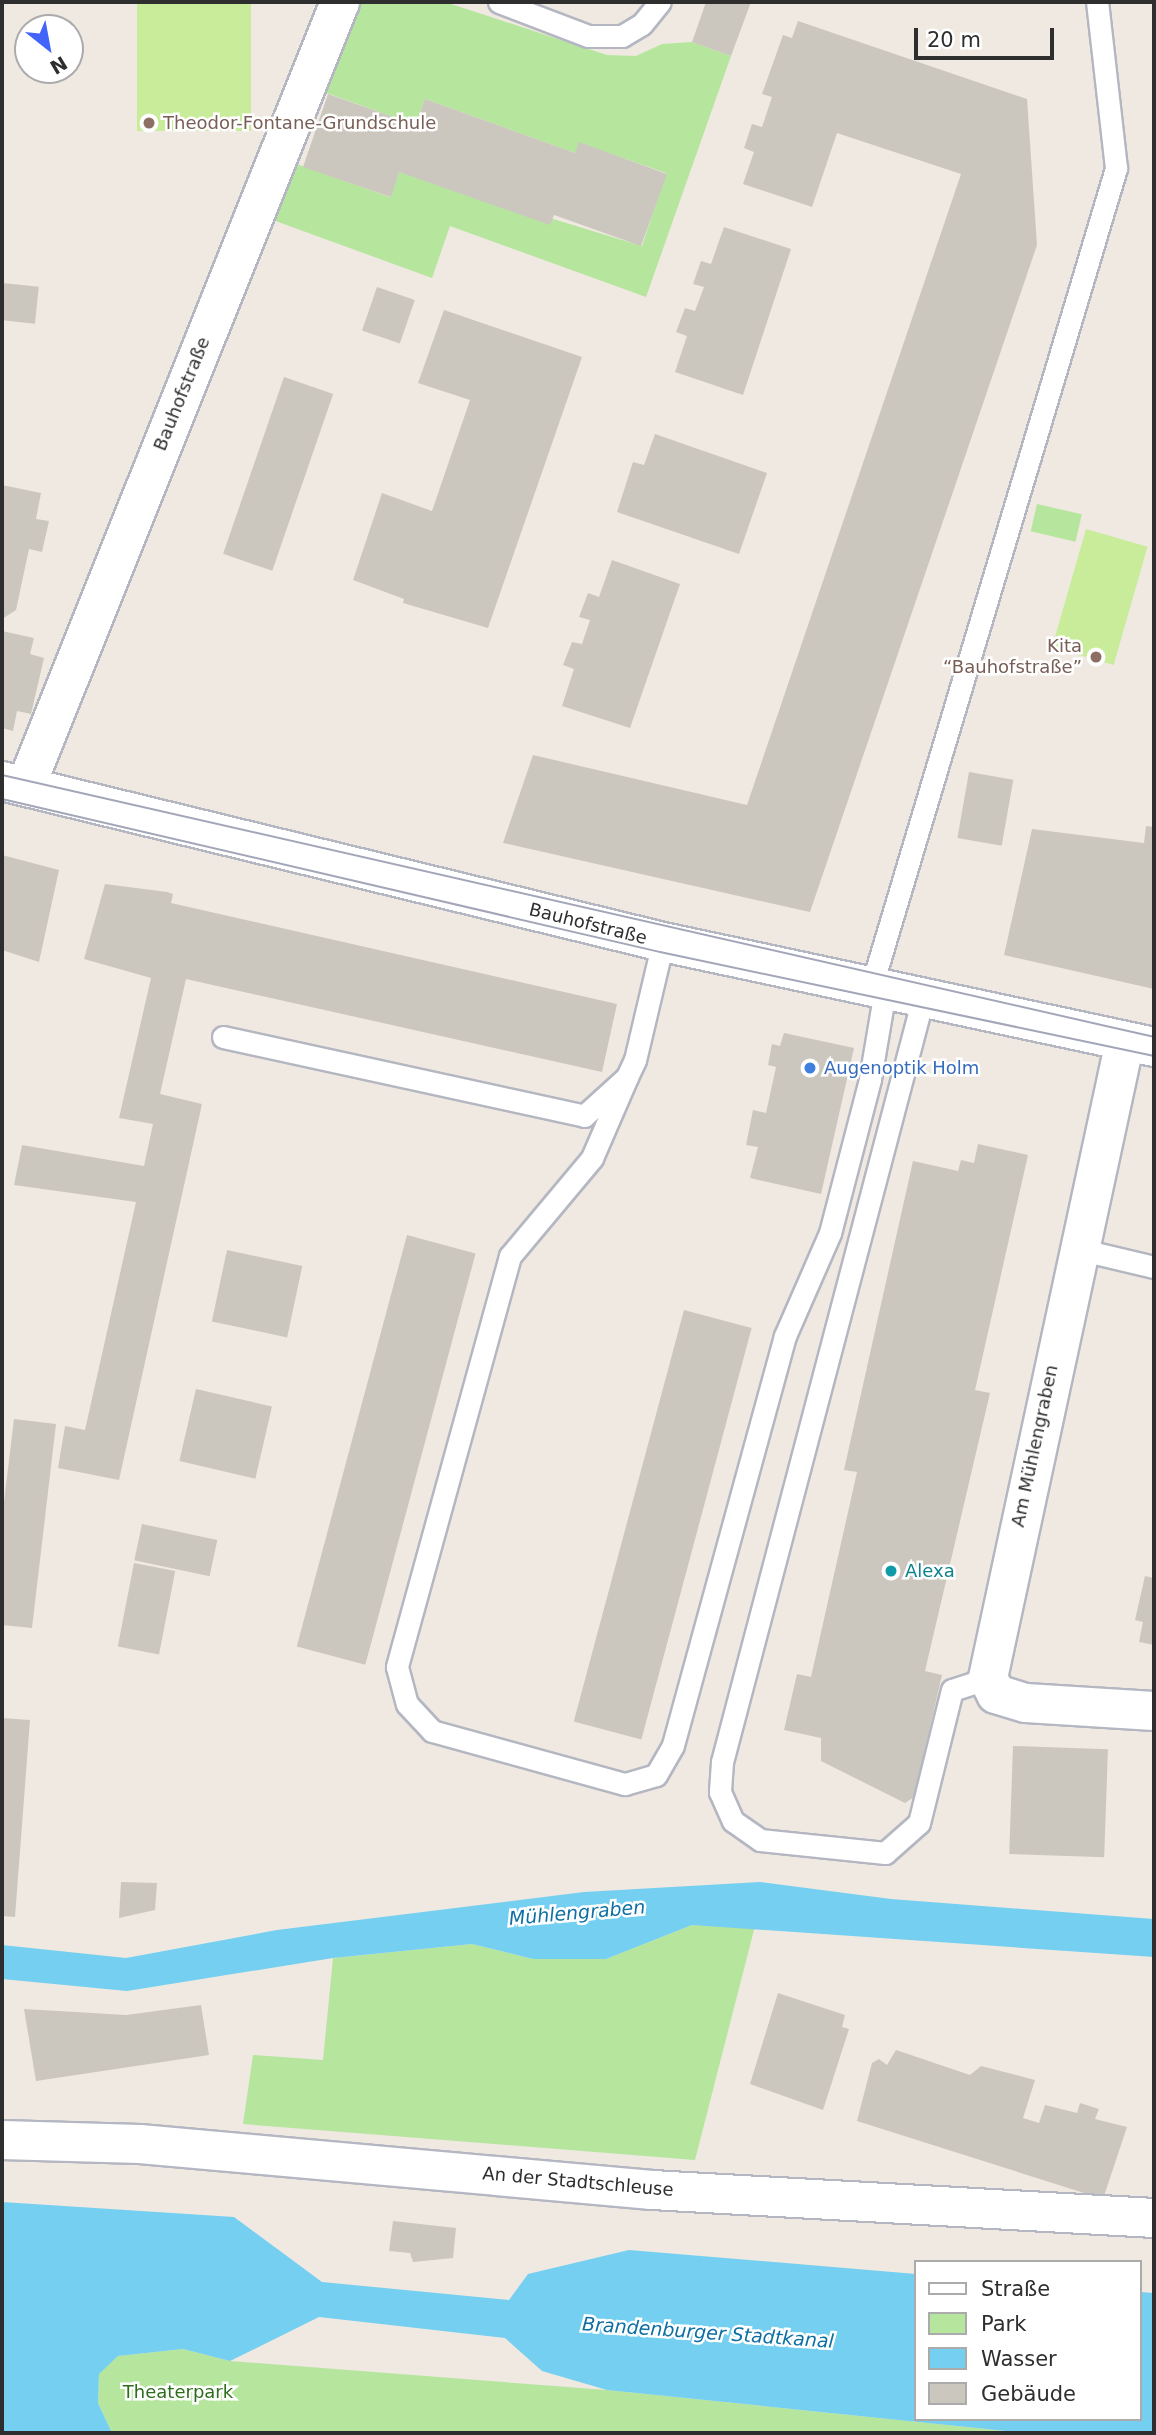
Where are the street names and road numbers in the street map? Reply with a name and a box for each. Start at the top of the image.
street label: Bauhofstraße [149,334,215,454]
street label: Bauhofstraße [527,899,649,949]
street label: Am Mühlengraben [1007,1363,1063,1529]
street label: An der Stadtschleuse [482,2163,674,2201]

